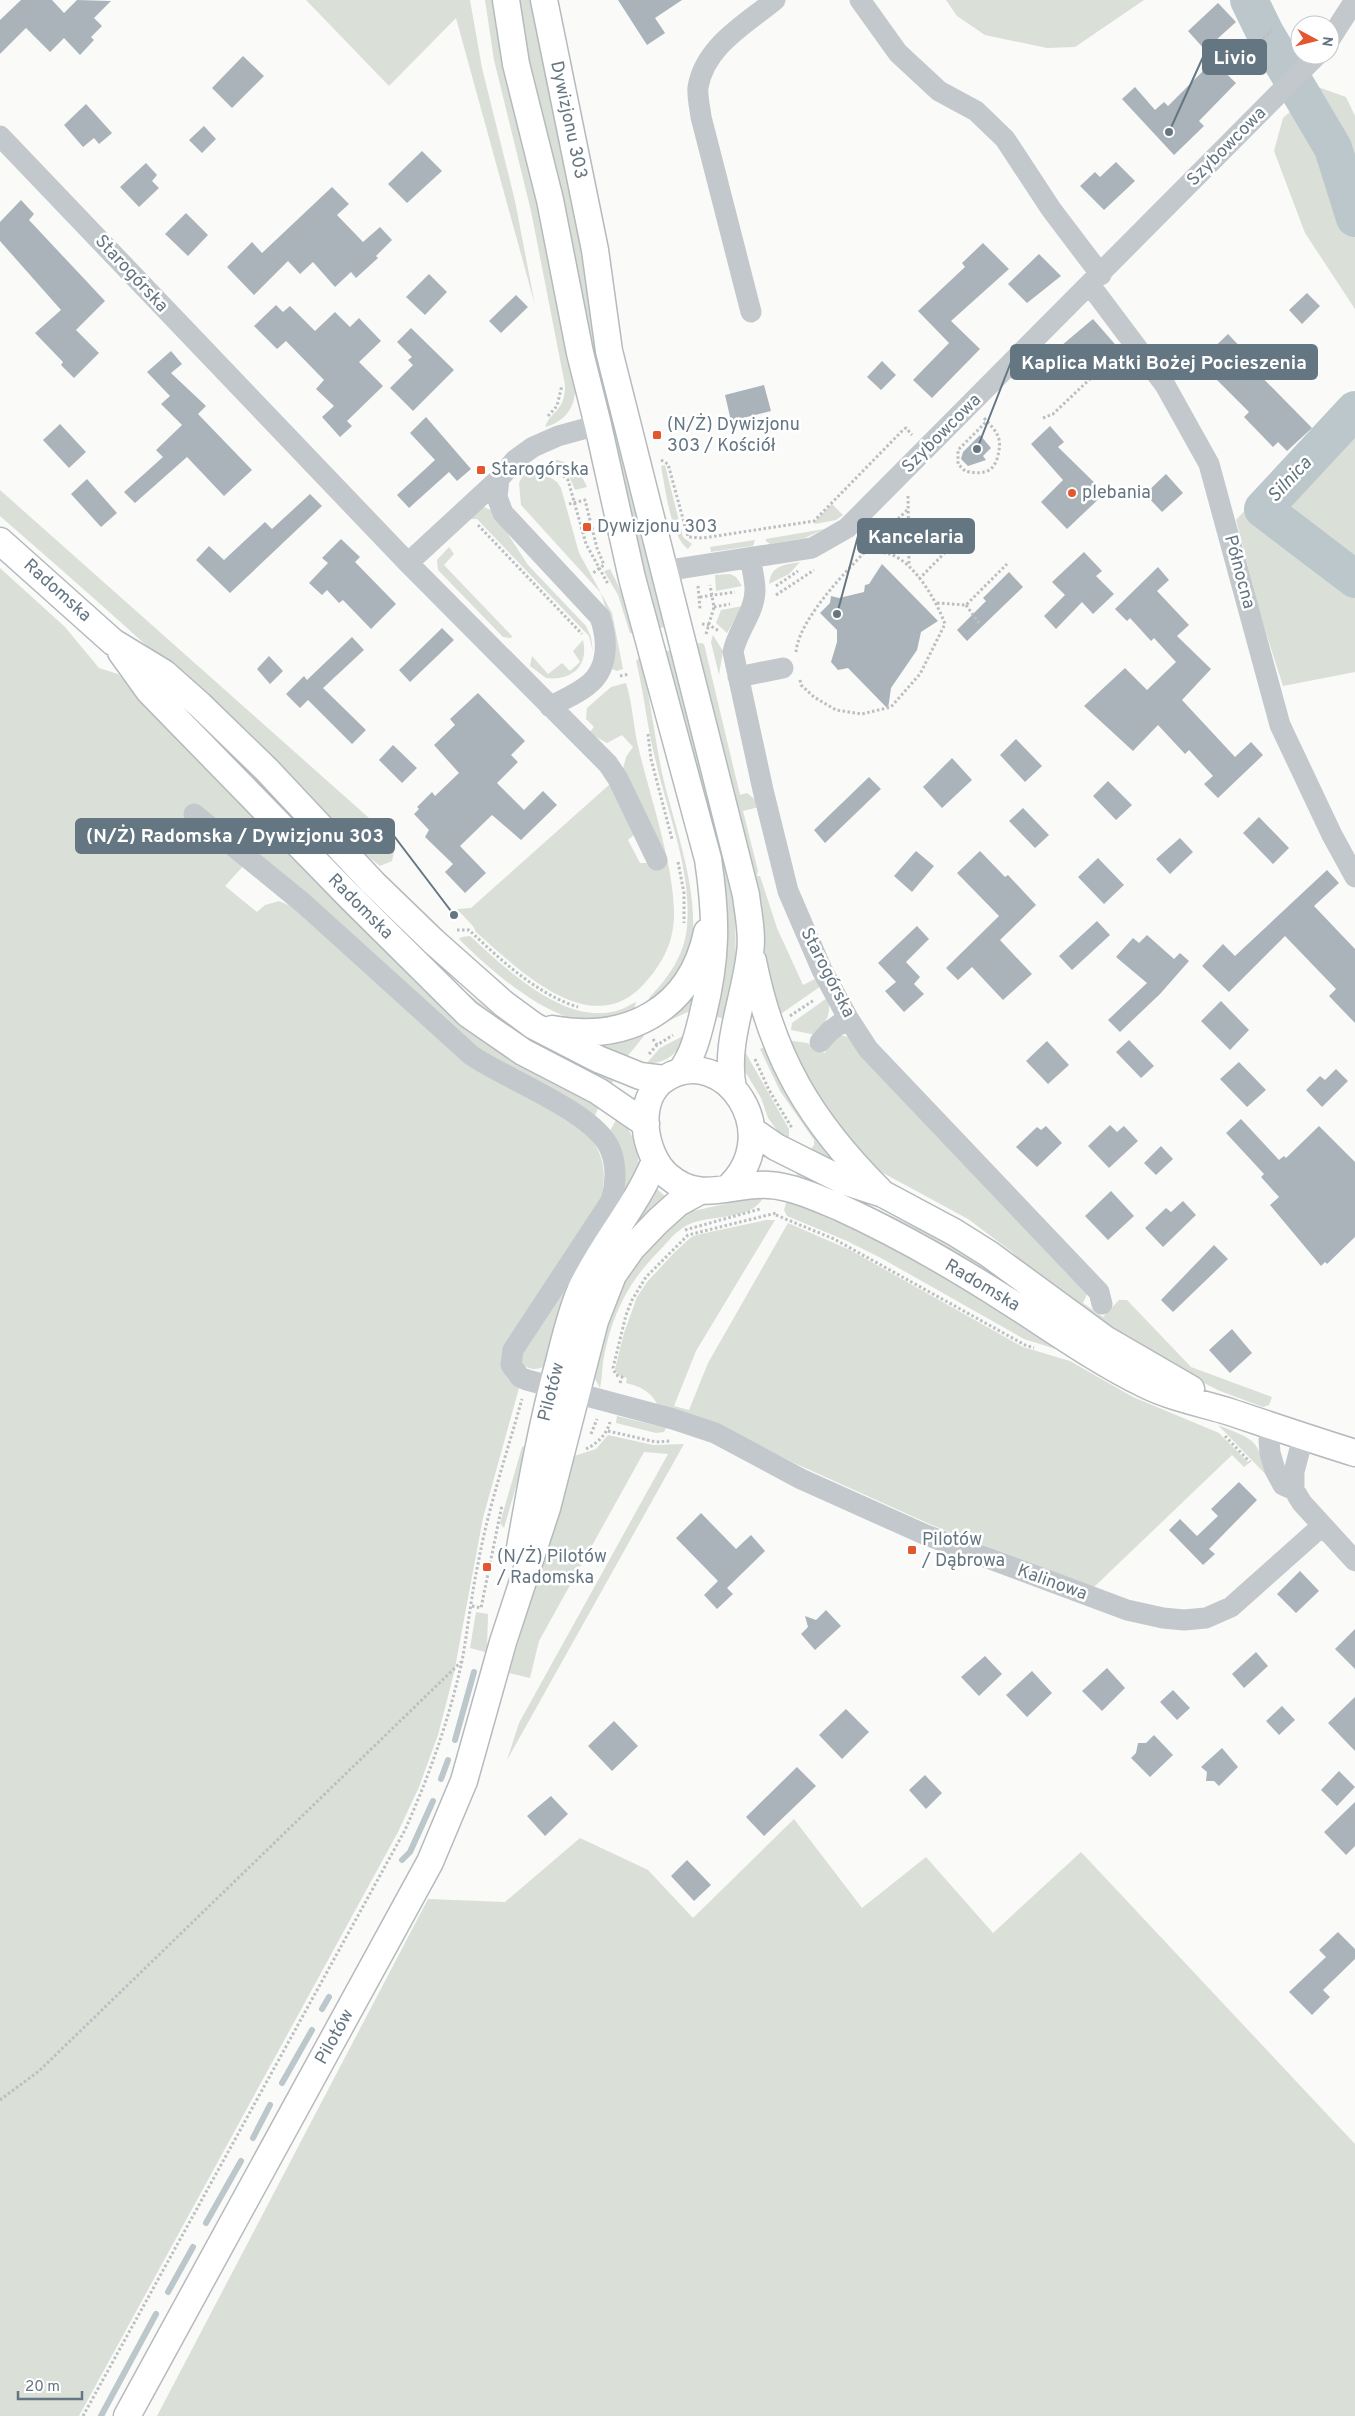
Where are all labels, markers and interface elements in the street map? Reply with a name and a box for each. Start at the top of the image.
north arrow [1290,15,1340,65]
text: N [1317,35,1335,47]
callout: Livio [1203,40,1266,74]
text: Livio [1214,47,1256,71]
street label: Dywizjonu 303 [544,59,592,181]
street label: Szybowcowa [1182,102,1272,192]
street label: Starogórska [89,230,173,318]
callout: Kaplica Matki Bożej Pocieszenia [1011,345,1317,379]
text: Kaplica Matki Bożej Pocieszenia [1021,352,1307,376]
street label: Szybowcowa [897,389,987,479]
place label: (N/Ż) Dywizjonu 303 / Kościół [667,412,800,458]
marker: (N/Ż) Dywizjonu 303 / Kościół [651,429,663,441]
water label: Silnica [1263,452,1317,508]
place label: Starogórska [491,459,589,482]
marker: Starogórska [475,464,487,476]
place label: plebania [1082,482,1151,505]
marker: plebania [1066,487,1078,499]
place label: Dywizjonu 303 [597,516,717,539]
callout: Kancelaria [858,519,974,553]
marker: Dywizjonu 303 [581,521,593,533]
text: Kancelaria [868,526,964,550]
street label: Północna [1218,532,1260,612]
street label: Radomska [18,554,96,628]
callout: (N/Ż) Radomska / Dywizjonu 303 [76,819,394,853]
text: (N/Ż) Radomska / Dywizjonu 303 [86,824,384,849]
street label: Radomska [322,869,398,945]
street label: Starogórska [795,924,859,1022]
street label: Radomska [940,1255,1024,1317]
street label: Pilotów [534,1360,570,1424]
place label: Pilotów / Dąbrowa [921,1529,1005,1573]
place label: (N/Ż) Pilotów / Radomska [496,1544,607,1590]
marker: Pilotów / Dąbrowa [906,1544,918,1556]
street label: Kalinowa [1014,1560,1090,1606]
marker: (N/Ż) Pilotów / Radomska [481,1561,493,1573]
street label: Pilotów [310,2005,360,2069]
scale bar [18,2368,81,2400]
text: 20 m [25,2378,60,2397]

